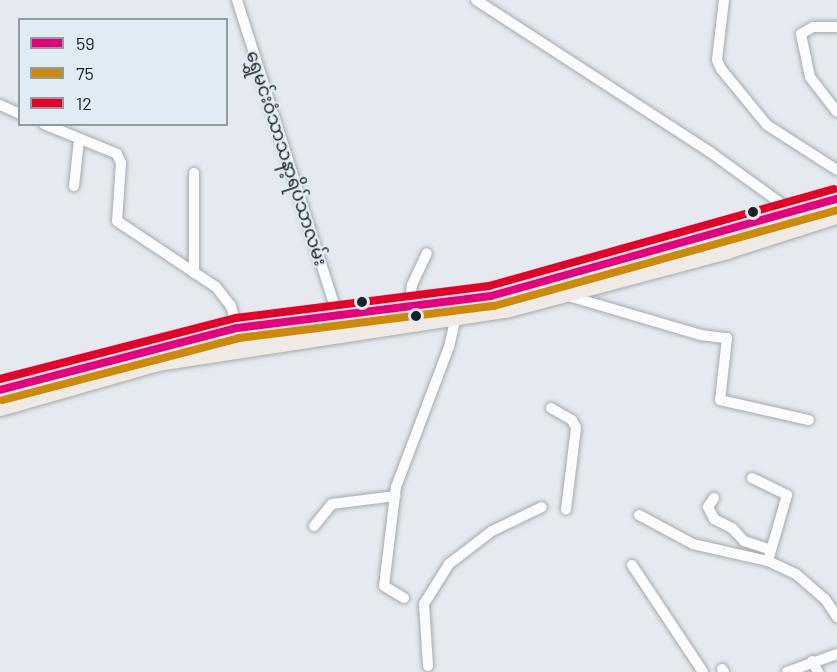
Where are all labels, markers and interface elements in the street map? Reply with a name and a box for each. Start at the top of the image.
legend [18,18,228,126]
text: 59 [76,32,95,54]
street label: ရွှေမင်းဝံသာသနာ့ရိပ်သာလမ်း [242,48,332,268]
text: 75 [76,62,94,84]
text: 12 [76,92,92,114]
unlabelled marker [747,206,759,218]
unlabelled marker [356,296,368,308]
unlabelled marker [410,310,422,322]

